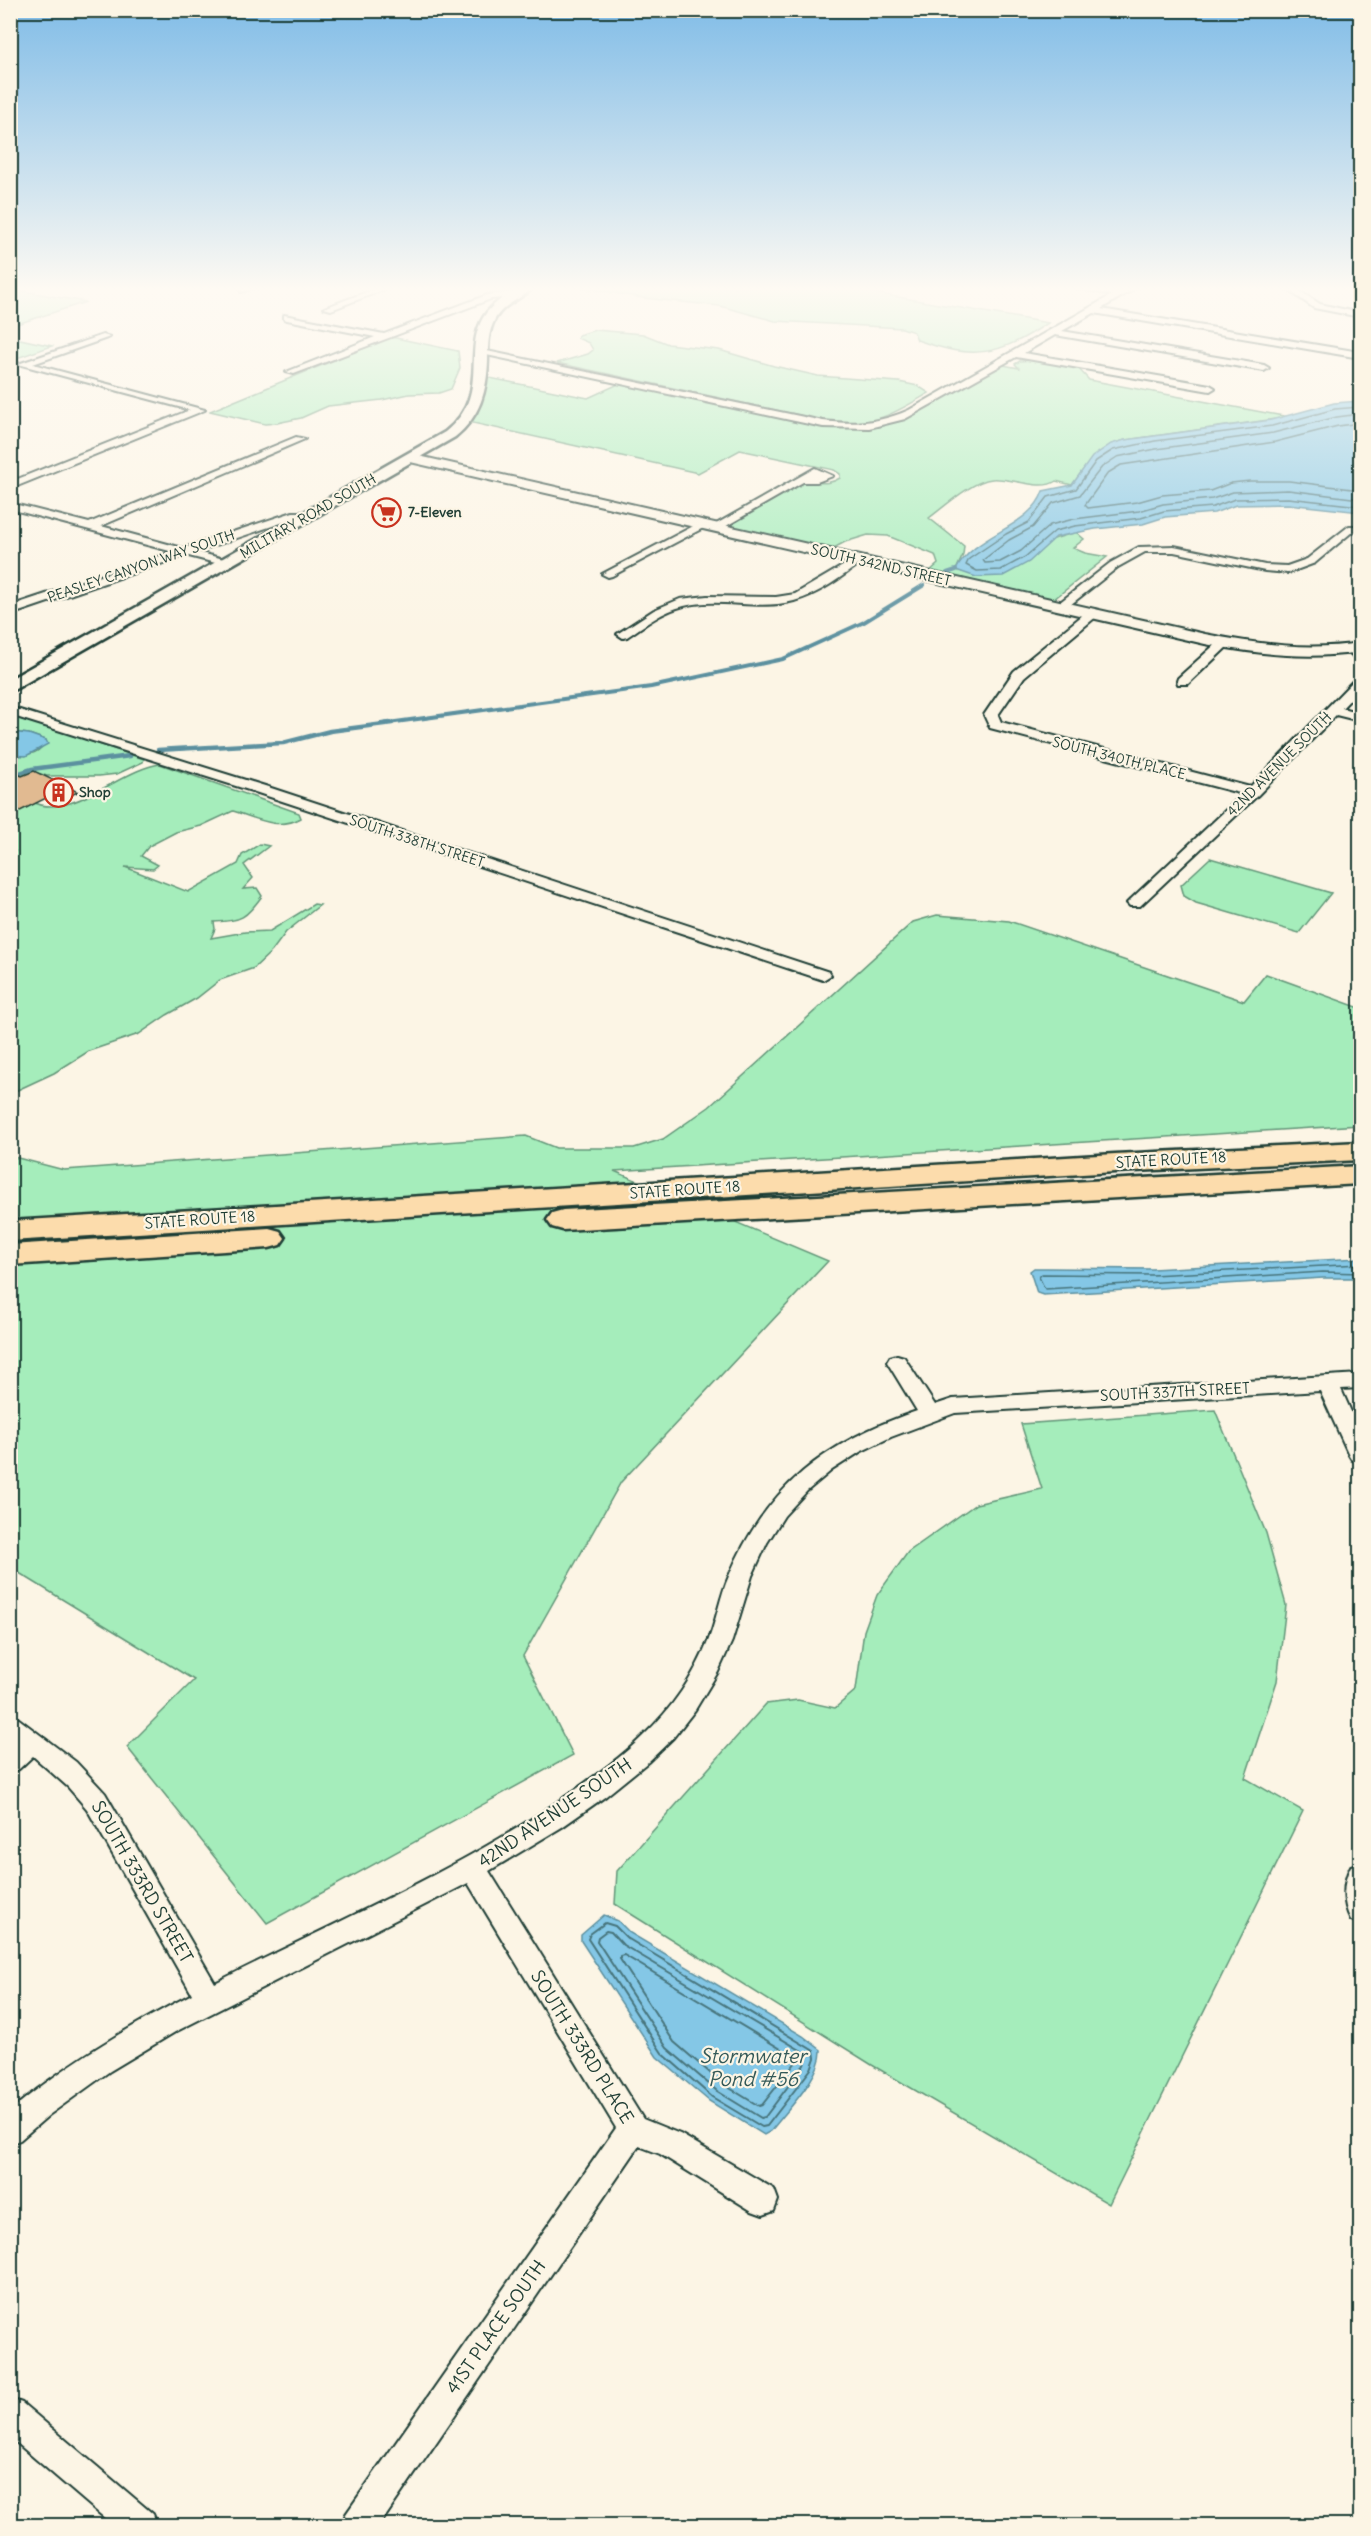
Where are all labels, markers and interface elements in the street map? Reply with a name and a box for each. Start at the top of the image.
street label: MILITARY ROAD SOUTH [237,470,379,562]
supermarket icon: 7-Eleven [371,496,403,528]
place label: 7-Eleven [408,503,462,521]
street label: PEASLEY CANYON WAY SOUTH [45,525,237,607]
street label: SOUTH 342ND STREET [809,540,953,590]
street label: 42ND AVENUE SOUTH [1223,708,1335,820]
street label: SOUTH 340TH PLACE [1050,733,1188,783]
building icon: Shop [42,776,74,808]
place label: Shop [79,783,111,801]
street label: SOUTH 338TH STREET [347,811,487,871]
street label: STATE ROUTE 18 [1115,1147,1227,1172]
street label: STATE ROUTE 18 [629,1176,741,1203]
street label: STATE ROUTE 18 [144,1206,256,1233]
street label: SOUTH 337TH STREET [1100,1378,1251,1405]
street label: 42ND AVENUE SOUTH [473,1752,636,1873]
street label: SOUTH 333RD STREET [87,1797,198,1967]
street label: SOUTH 333RD PLACE [526,1966,639,2128]
water label: Stormwater Pond #56 [700,2043,809,2091]
street label: 41ST PLACE SOUTH [441,2255,550,2398]

